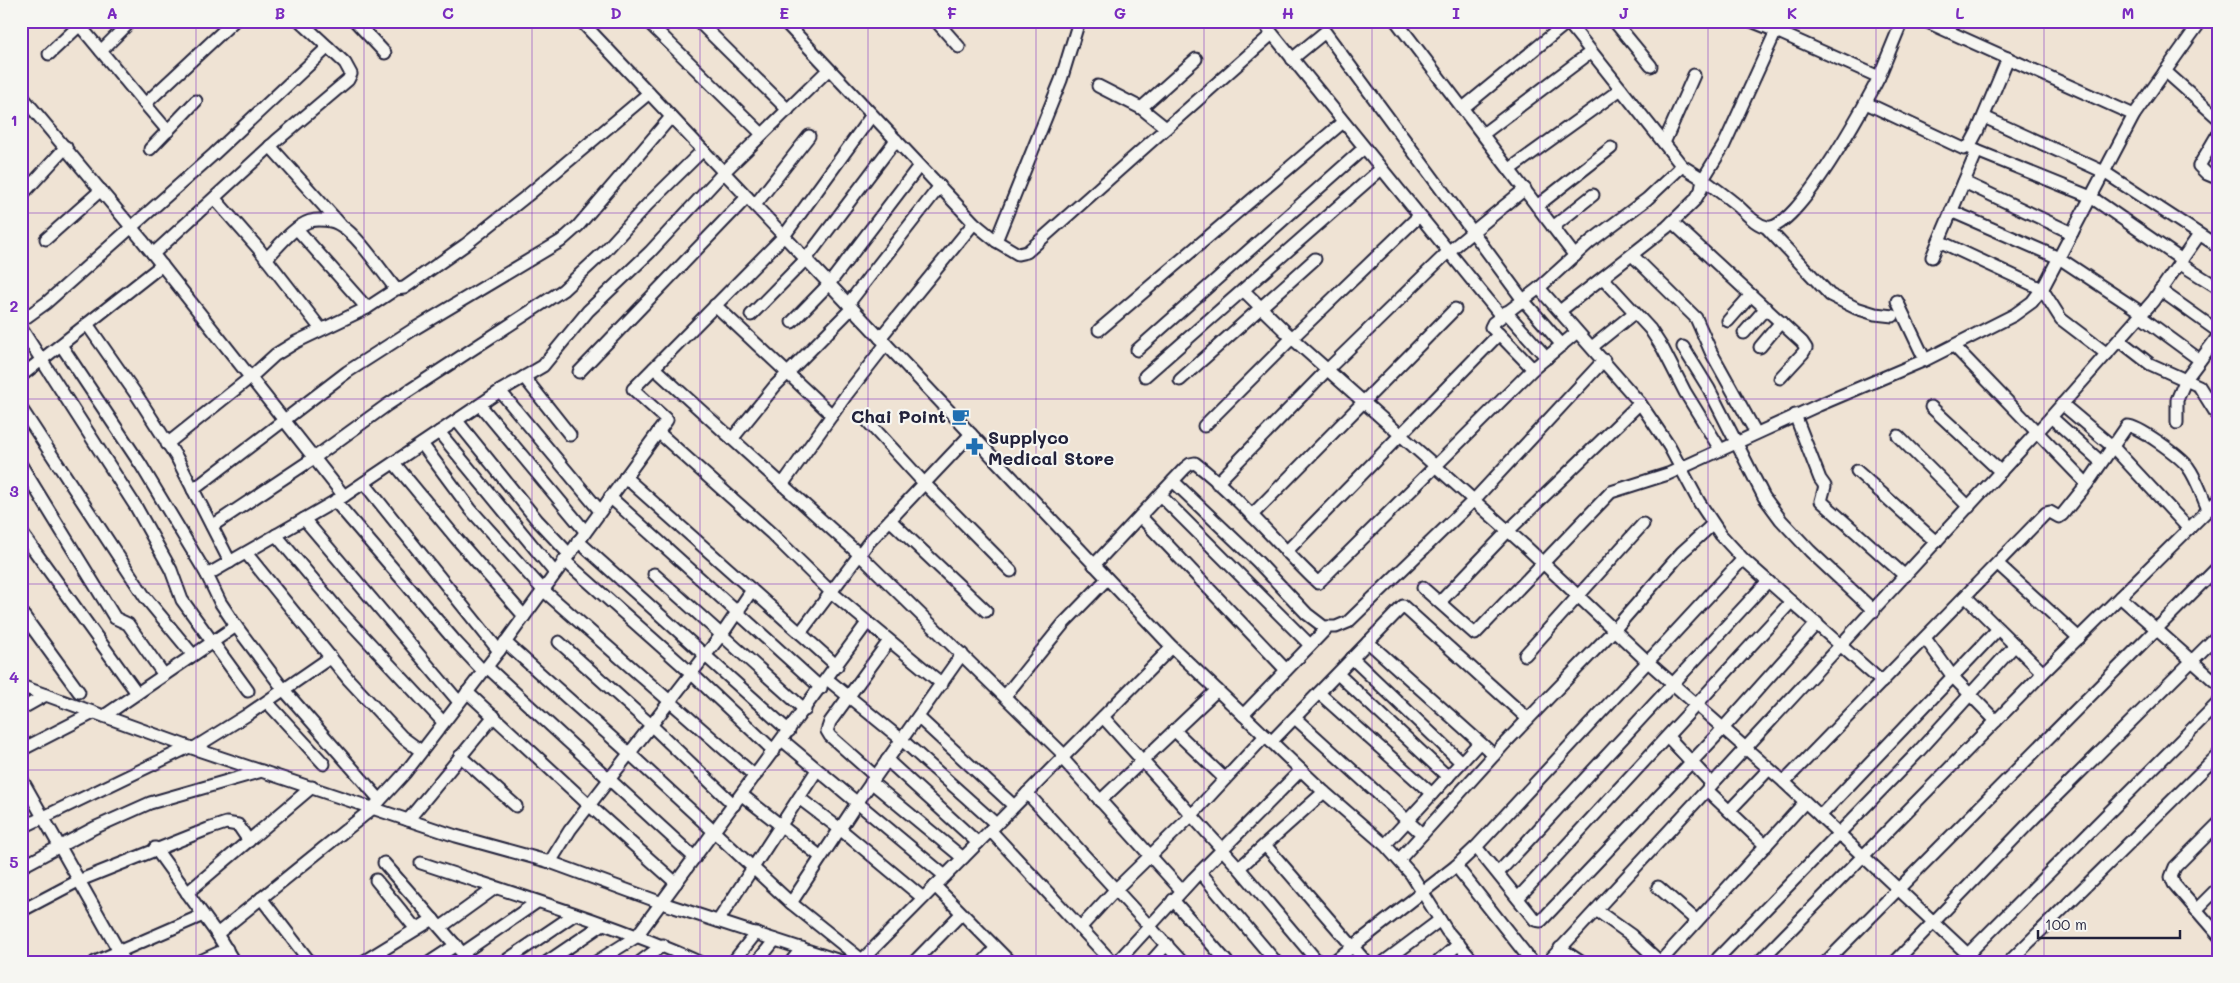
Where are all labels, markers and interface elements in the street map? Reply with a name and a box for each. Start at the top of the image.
text: A [106,2,118,23]
text: B [275,2,285,23]
text: C [442,2,454,23]
text: D [610,2,622,23]
text: E [779,2,789,23]
text: F [947,2,957,23]
text: G [1114,2,1126,23]
text: H [1282,2,1294,23]
text: I [1452,2,1460,23]
text: J [1619,2,1629,23]
text: K [1787,2,1797,23]
text: L [1955,2,1965,23]
text: M [2122,2,2134,23]
text: 1 [10,109,18,130]
text: 2 [10,295,19,316]
place label: Chai Point [851,404,946,428]
cafe icon: Chai Point [950,406,970,426]
place label: Supplyco Medical Store [988,425,1114,470]
pharmacy icon: Supplyco Medical Store [964,437,984,457]
text: 3 [9,480,19,501]
text: 4 [9,666,19,687]
text: 5 [9,851,19,872]
scale bar [2038,908,2180,940]
text: 100 m [2045,914,2087,934]

